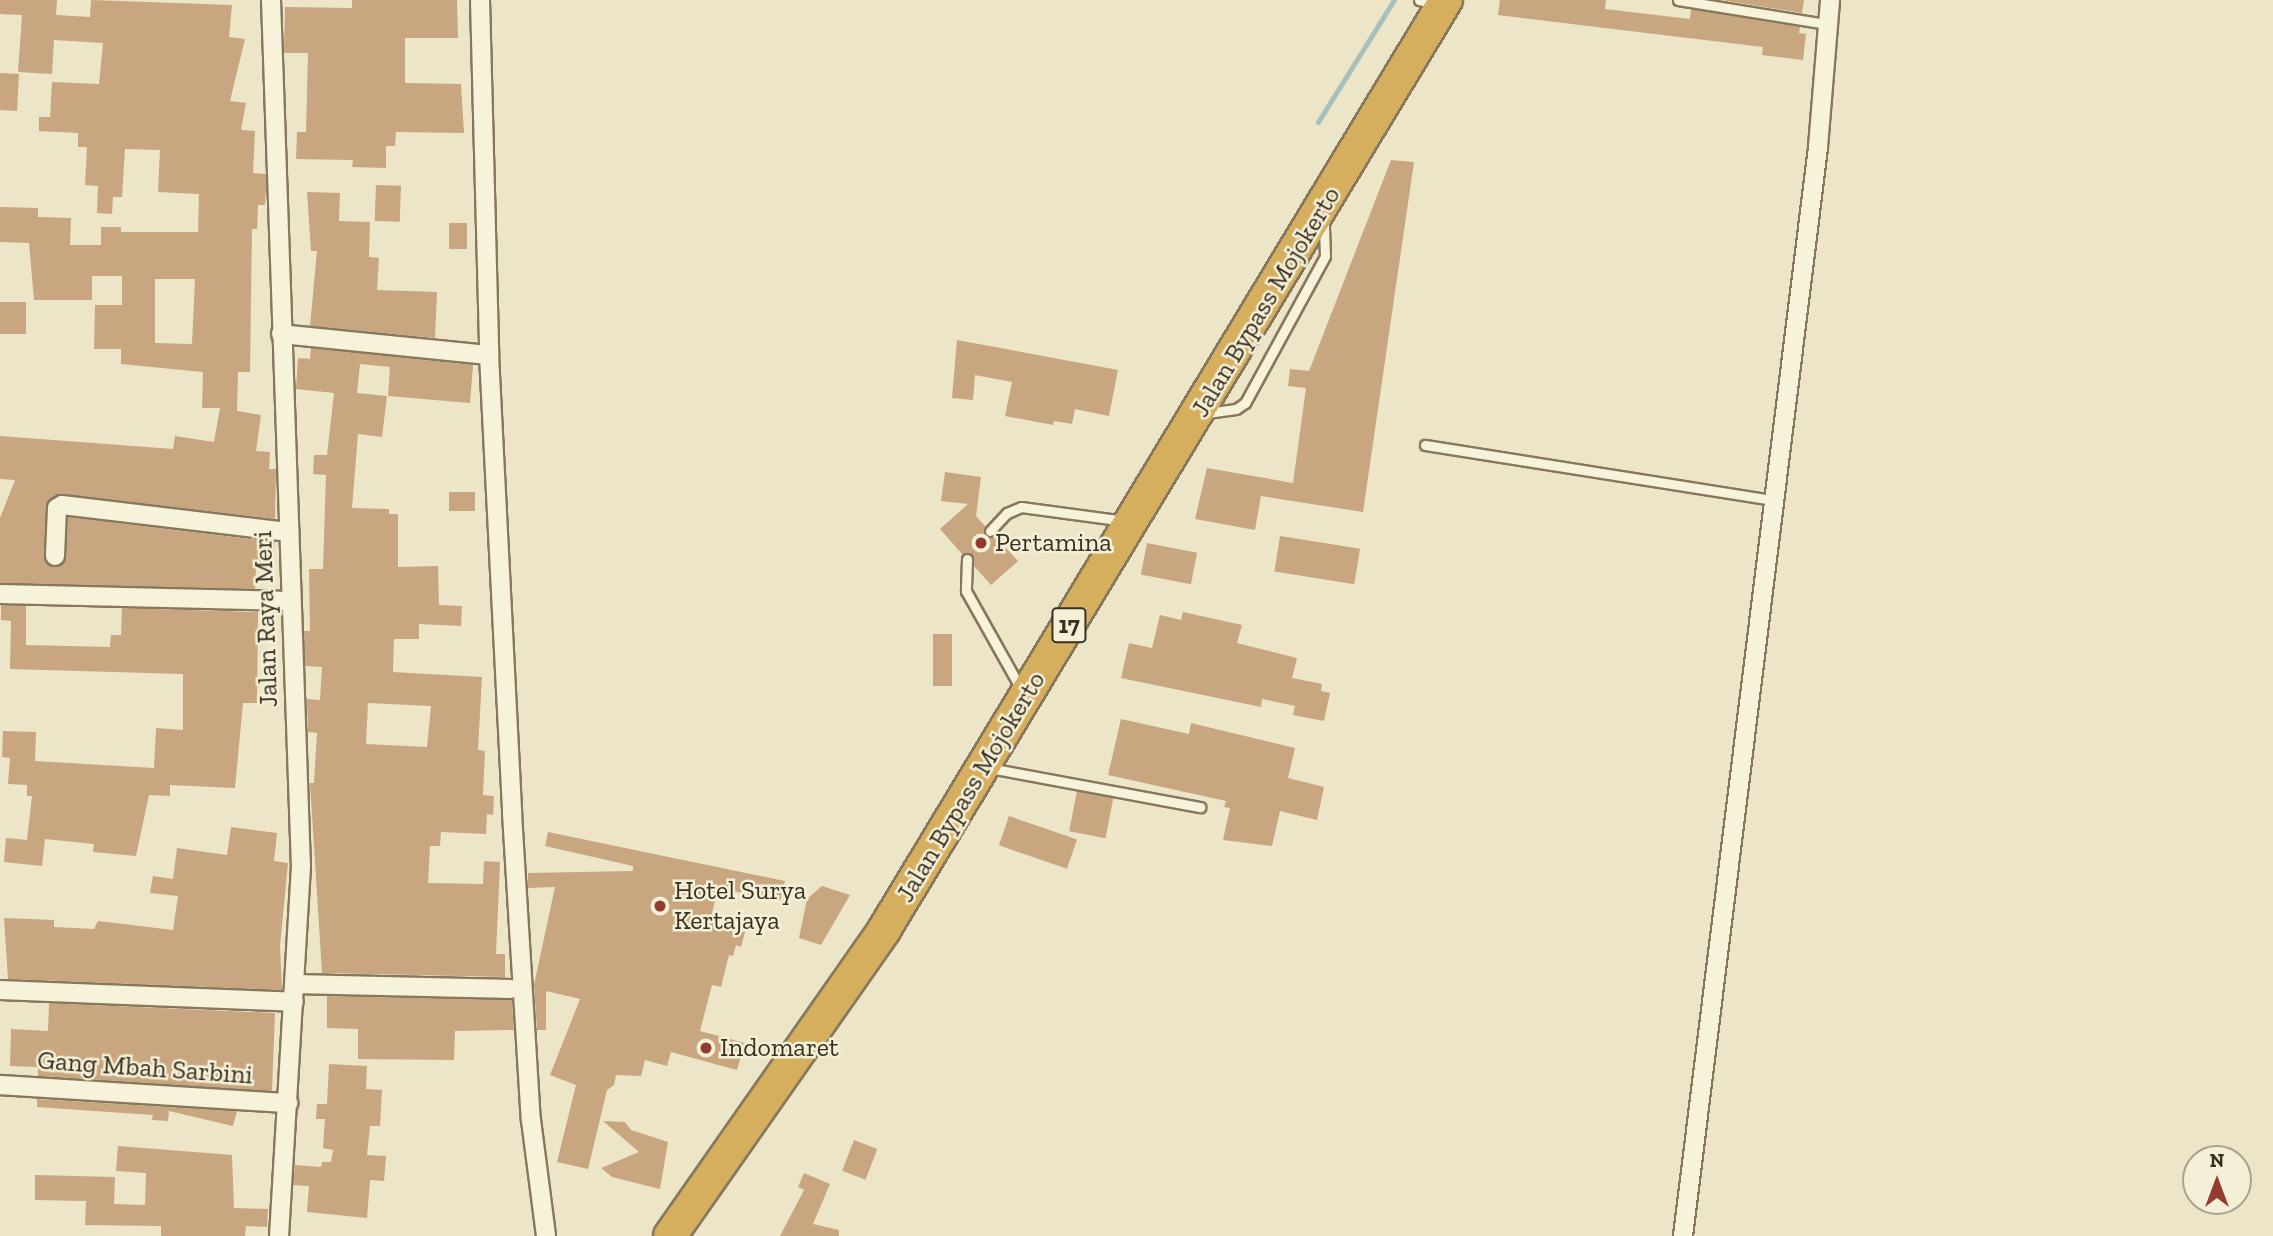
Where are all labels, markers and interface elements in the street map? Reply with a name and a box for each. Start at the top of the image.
street label: Jalan Bypass Mojokerto [1185,181,1347,423]
place label: Pertamina [995,527,1112,559]
street label: Jalan Raya Meri [247,530,285,708]
marker: Pertamina [973,535,989,551]
road number: 17 [1050,604,1088,646]
street label: Jalan Bypass Mojokerto [890,666,1052,908]
place label: Hotel Surya Kertajaya [674,875,806,936]
marker: Hotel Surya Kertajaya [652,898,668,914]
place label: Indomaret [720,1032,839,1064]
marker: Indomaret [698,1040,714,1056]
street label: Gang Mbah Sarbini [36,1045,254,1091]
north arrow [2182,1145,2252,1215]
text: N [2210,1149,2224,1172]

